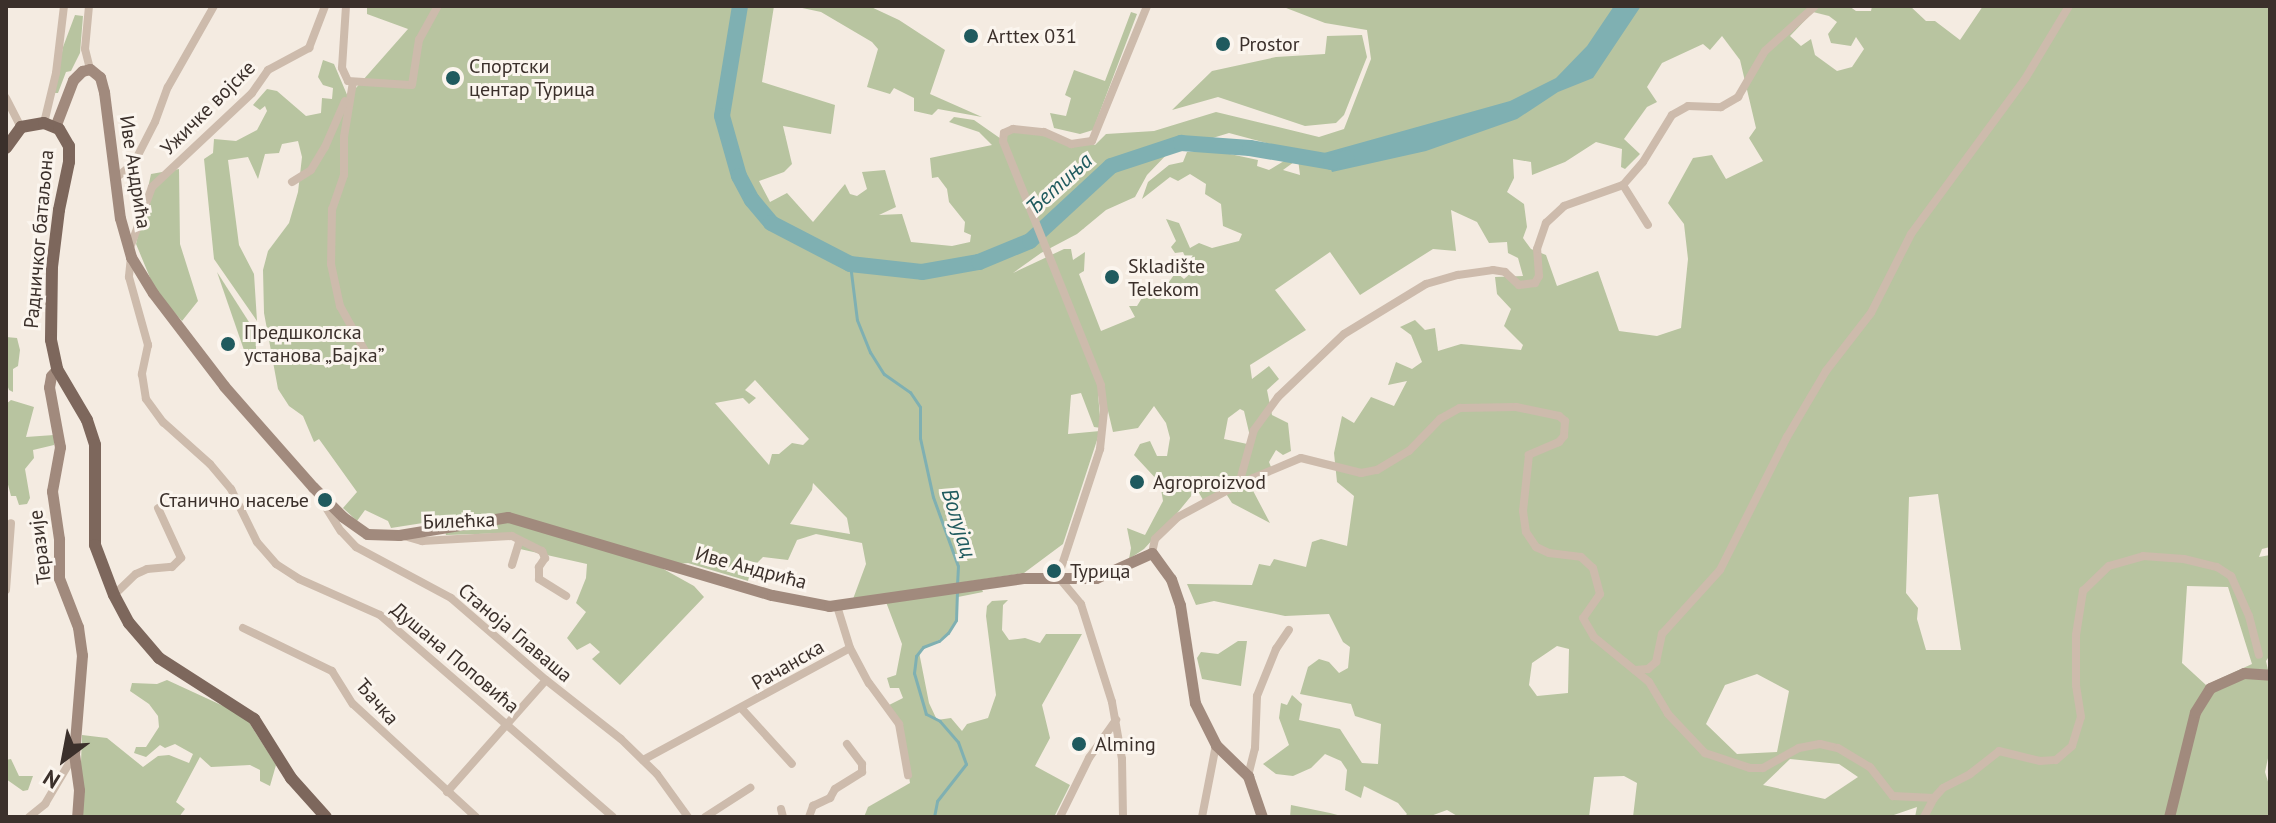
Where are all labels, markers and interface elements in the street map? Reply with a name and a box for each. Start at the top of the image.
place label: Arttex 031 [987,24,1077,48]
marker: Arttex 031 [962,27,980,45]
place label: Prostor [1239,32,1299,56]
marker: Prostor [1214,35,1232,53]
place label: Спортски центар Турица [469,54,595,101]
street label: Ужичке војске [156,56,260,160]
marker: Спортски центар Турица [444,69,462,87]
street label: Иве Андрића [114,113,156,231]
water label: Ђетиња [1020,147,1098,221]
street label: Радничког батаљона [19,148,59,330]
place label: Skladište Telekom [1128,254,1205,301]
marker: Skladište Telekom [1103,268,1121,286]
place label: Предшколска установа „Бајка” [244,320,386,367]
marker: Предшколска установа „Бајка” [219,335,237,353]
place label: Agroproizvod [1153,470,1266,494]
marker: Agroproizvod [1128,473,1146,491]
water label: Волујац [936,485,982,561]
place label: Станично насеље [159,488,309,512]
marker: Станично насеље [316,491,334,509]
street label: Теразије [24,508,56,586]
street label: Билећка [422,508,496,534]
street label: Иве Андрића [692,542,810,594]
place label: Турица [1070,559,1130,583]
marker: Турица [1045,562,1063,580]
street label: Станоја Главаша [453,578,577,688]
street label: Душана Поповића [386,597,524,719]
street label: Рачанска [748,635,828,695]
street label: Ђачка [350,674,404,730]
north arrow [24,719,104,799]
place label: Alming [1095,732,1156,756]
marker: Alming [1070,735,1088,753]
text: N [38,764,65,795]

